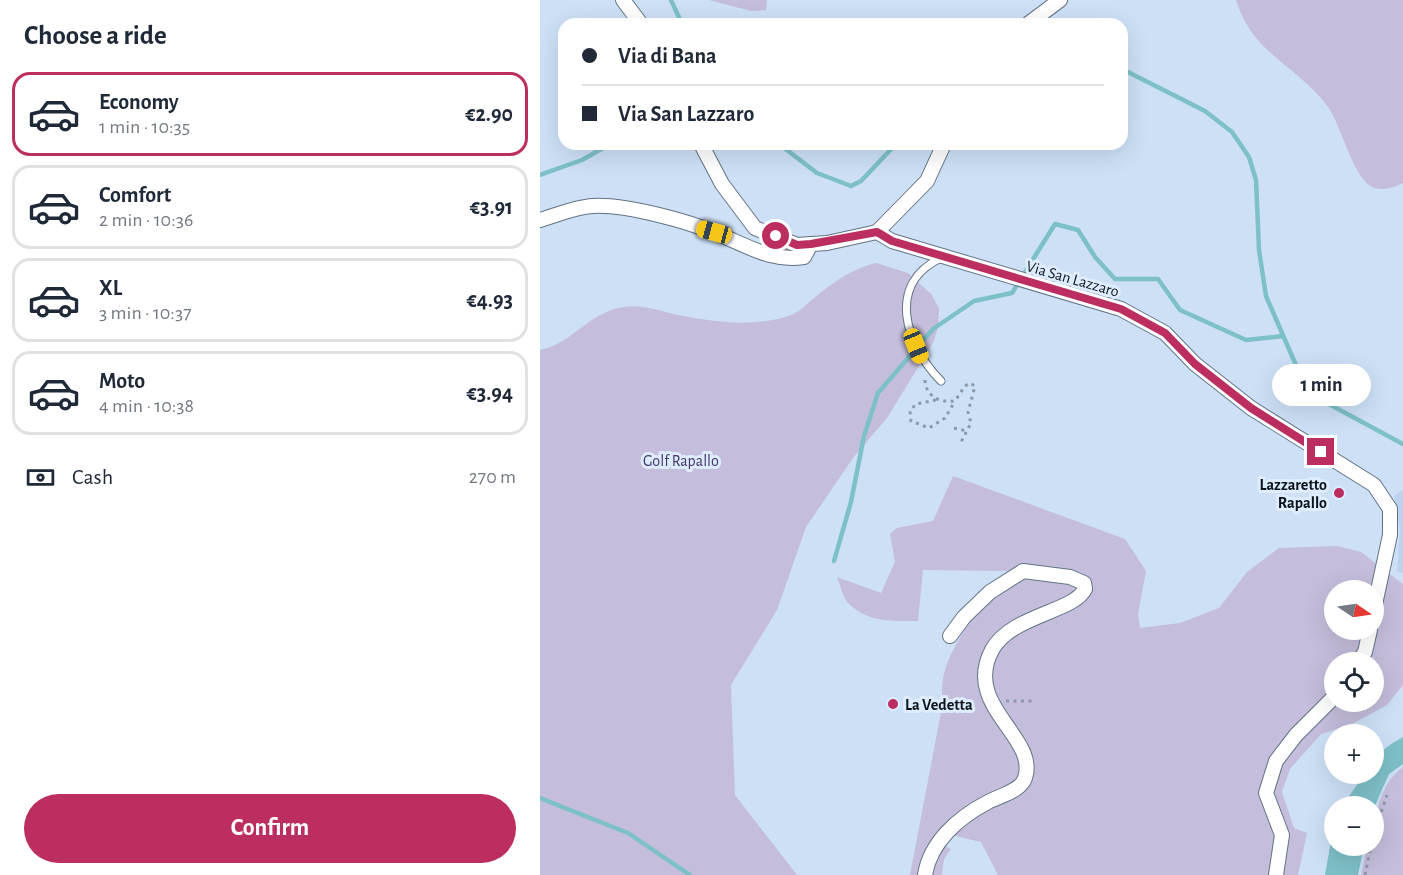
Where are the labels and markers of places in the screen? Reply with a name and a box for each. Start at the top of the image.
place label: Lazzaretto Rapallo [1259,477,1327,511]
marker: Lazzaretto Rapallo [1332,486,1346,500]
marker: La Vedetta [886,697,900,711]
place label: La Vedetta [905,697,973,713]

